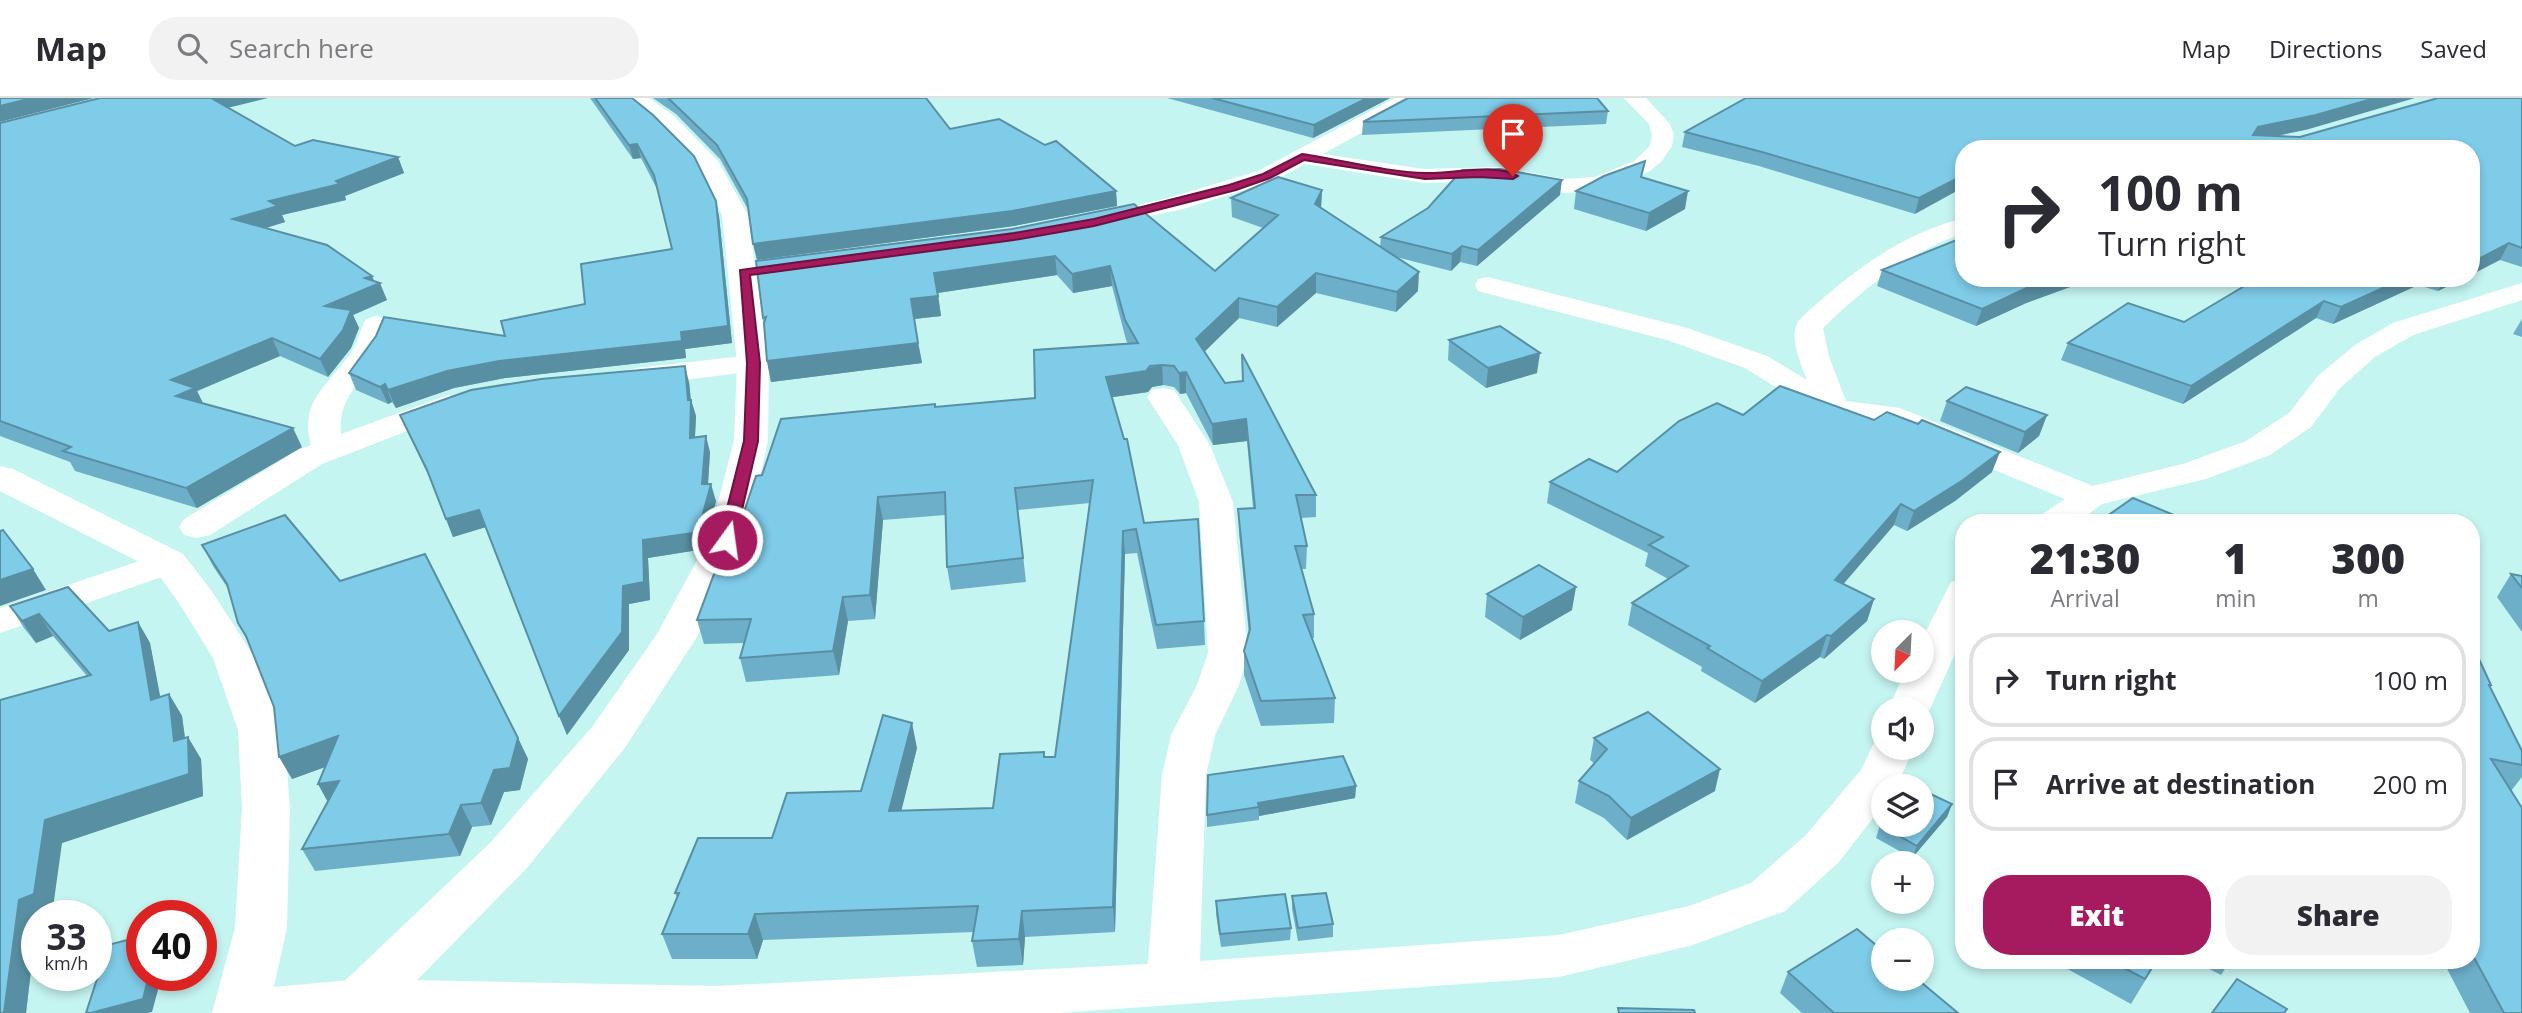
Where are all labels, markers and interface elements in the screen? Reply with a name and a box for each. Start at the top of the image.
search box [149,17,639,80]
text: Map [35,26,107,71]
icon: search [173,29,211,67]
text: Search here [229,30,374,66]
text: Map [2181,32,2231,65]
text: Directions [2269,32,2382,65]
text: Saved [2420,32,2487,65]
pin [1483,104,1543,176]
icon: arrive [1494,115,1532,153]
text: 100 m [2098,159,2243,225]
icon: right [1983,168,2074,259]
text: Turn right [2098,222,2246,265]
position arrow [690,503,764,577]
text: 21:30 [2030,529,2140,586]
text: 1 [2224,529,2248,586]
text: 300 [2331,529,2405,586]
text: Arrival [2051,582,2120,614]
text: min [2215,582,2256,614]
text: m [2358,582,2379,614]
north arrow [1871,620,1934,682]
map controls [1871,620,1934,991]
icon: right [1987,661,2025,699]
text: Turn right [2046,662,2177,698]
text: 100 m [2373,662,2448,698]
button: sound [1871,697,1934,760]
icon: arrive [1987,765,2025,803]
text: Arrive at destination [2046,766,2315,802]
text: 200 m [2373,766,2448,802]
button: layers [1871,774,1934,837]
button: + [1871,851,1934,914]
button: Exit [1983,875,2211,955]
button: Share [2225,875,2452,955]
speed limit sign: 40 [126,900,217,991]
text: 33 [46,913,87,960]
button: − [1871,928,1934,991]
text: km/h [45,951,88,975]

